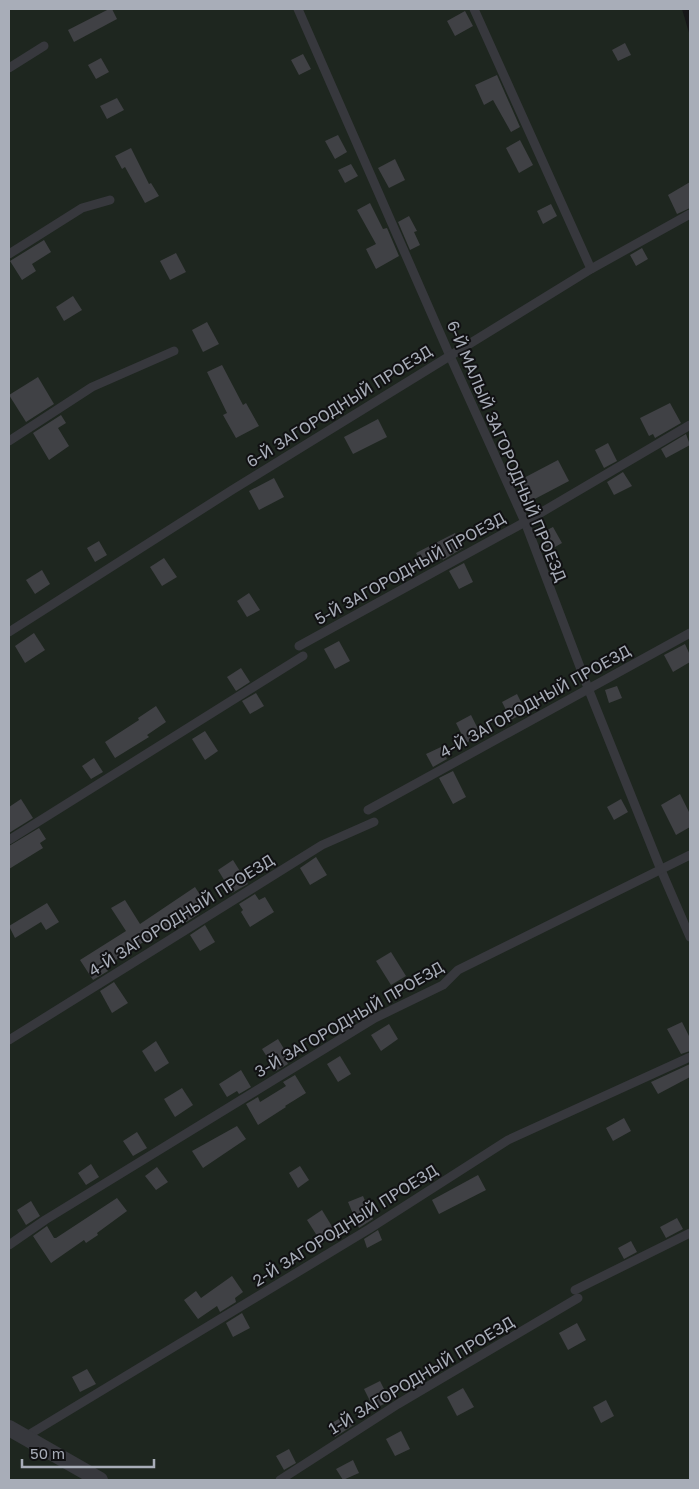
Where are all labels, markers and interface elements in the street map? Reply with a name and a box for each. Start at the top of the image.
street label: 6-Й МАЛЫЙ ЗАГОРОДНЫЙ ПРОЕЗД [443,317,571,585]
street label: 6-Й ЗАГОРОДНЫЙ ПРОЕЗД [243,340,436,471]
street label: 5-Й ЗАГОРОДНЫЙ ПРОЕЗД [311,507,509,629]
street label: 4-Й ЗАГОРОДНЫЙ ПРОЕЗД [436,640,634,762]
street label: 4-Й ЗАГОРОДНЫЙ ПРОЕЗД [84,849,278,980]
street label: 3-Й ЗАГОРОДНЫЙ ПРОЕЗД [251,957,447,1081]
street label: 2-Й ЗАГОРОДНЫЙ ПРОЕЗД [249,1159,442,1290]
street label: 1-Й ЗАГОРОДНЫЙ ПРОЕЗД [325,1311,518,1438]
scale bar [22,1436,155,1468]
text: 50 m [30,1444,65,1462]

